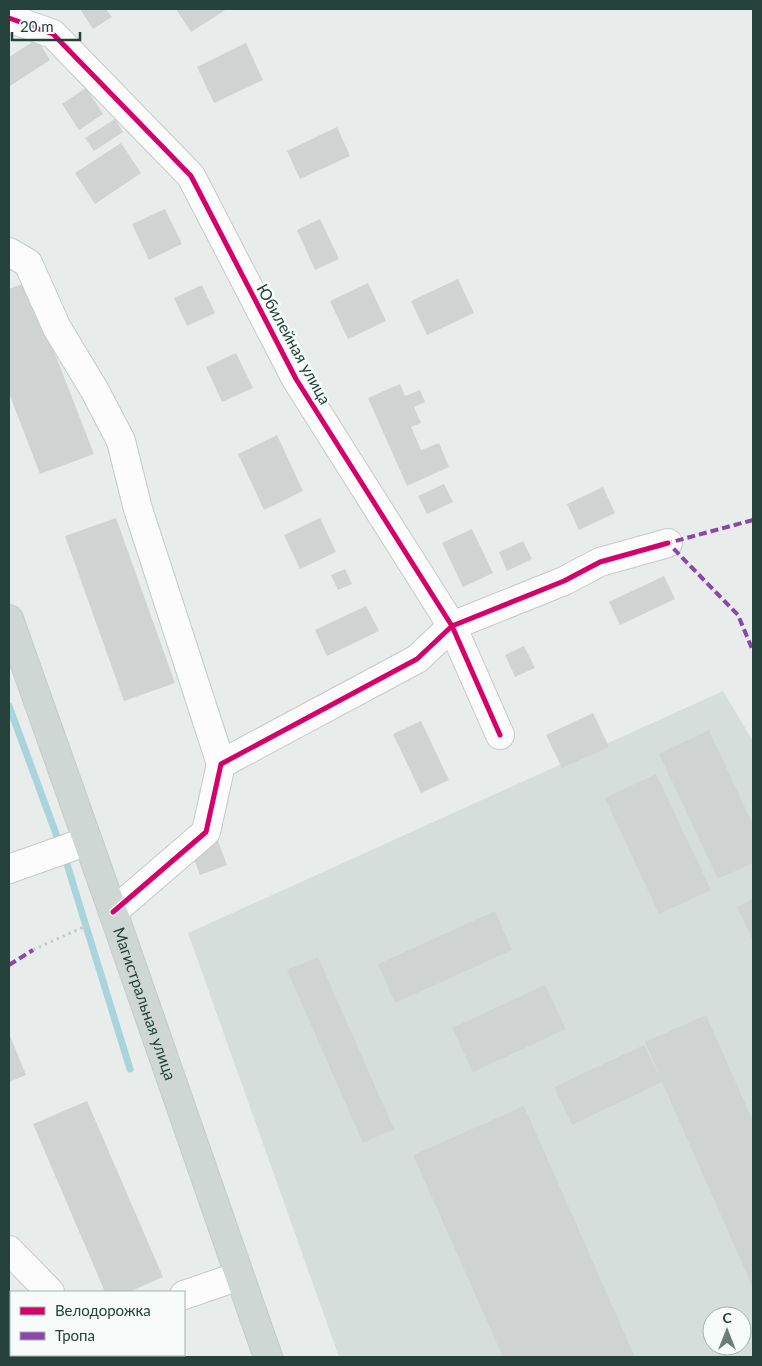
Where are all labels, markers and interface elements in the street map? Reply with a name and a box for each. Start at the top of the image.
scale bar [12,10,80,42]
text: 20 m [20,17,54,35]
street label: Юбилейная улица [253,280,335,407]
street label: Магистральная улица [110,924,181,1083]
legend [10,1291,185,1356]
text: Велодорожка [55,1301,151,1319]
north arrow [702,1306,752,1356]
text: С [722,1309,732,1326]
text: Тропа [55,1326,95,1344]

